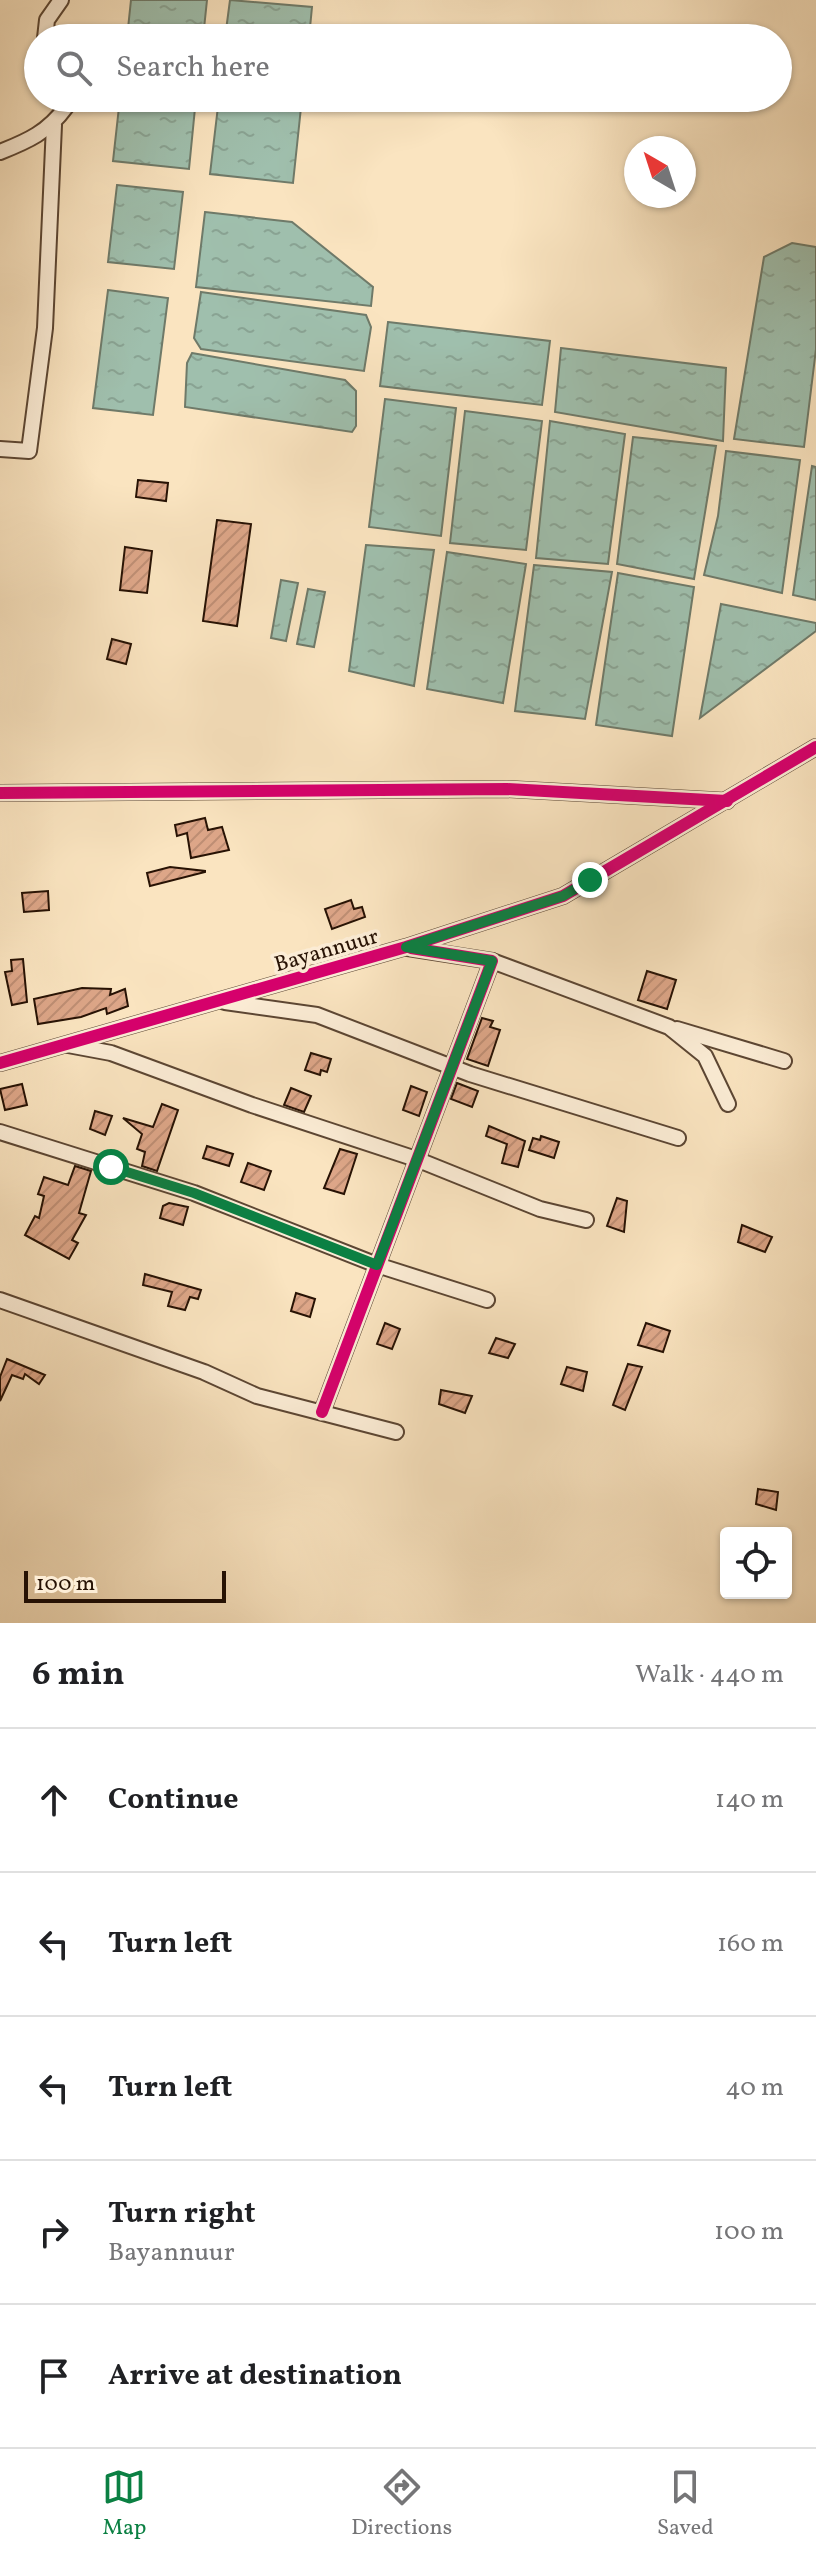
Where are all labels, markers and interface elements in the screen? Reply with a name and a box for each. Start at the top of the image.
search box [24,24,792,112]
icon: search [52,46,96,90]
text: Search here [116,47,270,89]
north arrow [624,136,696,208]
route end [572,862,608,898]
street label: Bayannuur [271,922,382,981]
route start [93,1149,129,1185]
map controls [720,1527,792,1599]
button: locate [720,1527,792,1599]
scale bar [24,1567,226,1603]
text: 100 m [36,1569,95,1600]
text: 6 min [32,1652,125,1699]
text: Walk · 440 m [635,1657,784,1693]
icon: ahead [32,1778,76,1822]
text: Continue [108,1779,239,1821]
text: 140 m [715,1782,784,1818]
icon: left [32,1922,76,1966]
text: Turn left [108,1923,232,1965]
text: 160 m [717,1926,784,1962]
icon: left [32,2066,76,2110]
text: Turn left [108,2067,232,2109]
text: 40 m [725,2070,784,2106]
text: Turn right [108,2193,256,2235]
icon: right [32,2210,76,2254]
text: 100 m [714,2214,784,2250]
text: Bayannuur [108,2235,235,2271]
icon: arrive [32,2354,76,2398]
text: Arrive at destination [108,2355,402,2397]
tab: Map [102,2465,146,2544]
tab: Directions [351,2465,452,2544]
tab: Saved [657,2465,714,2544]

